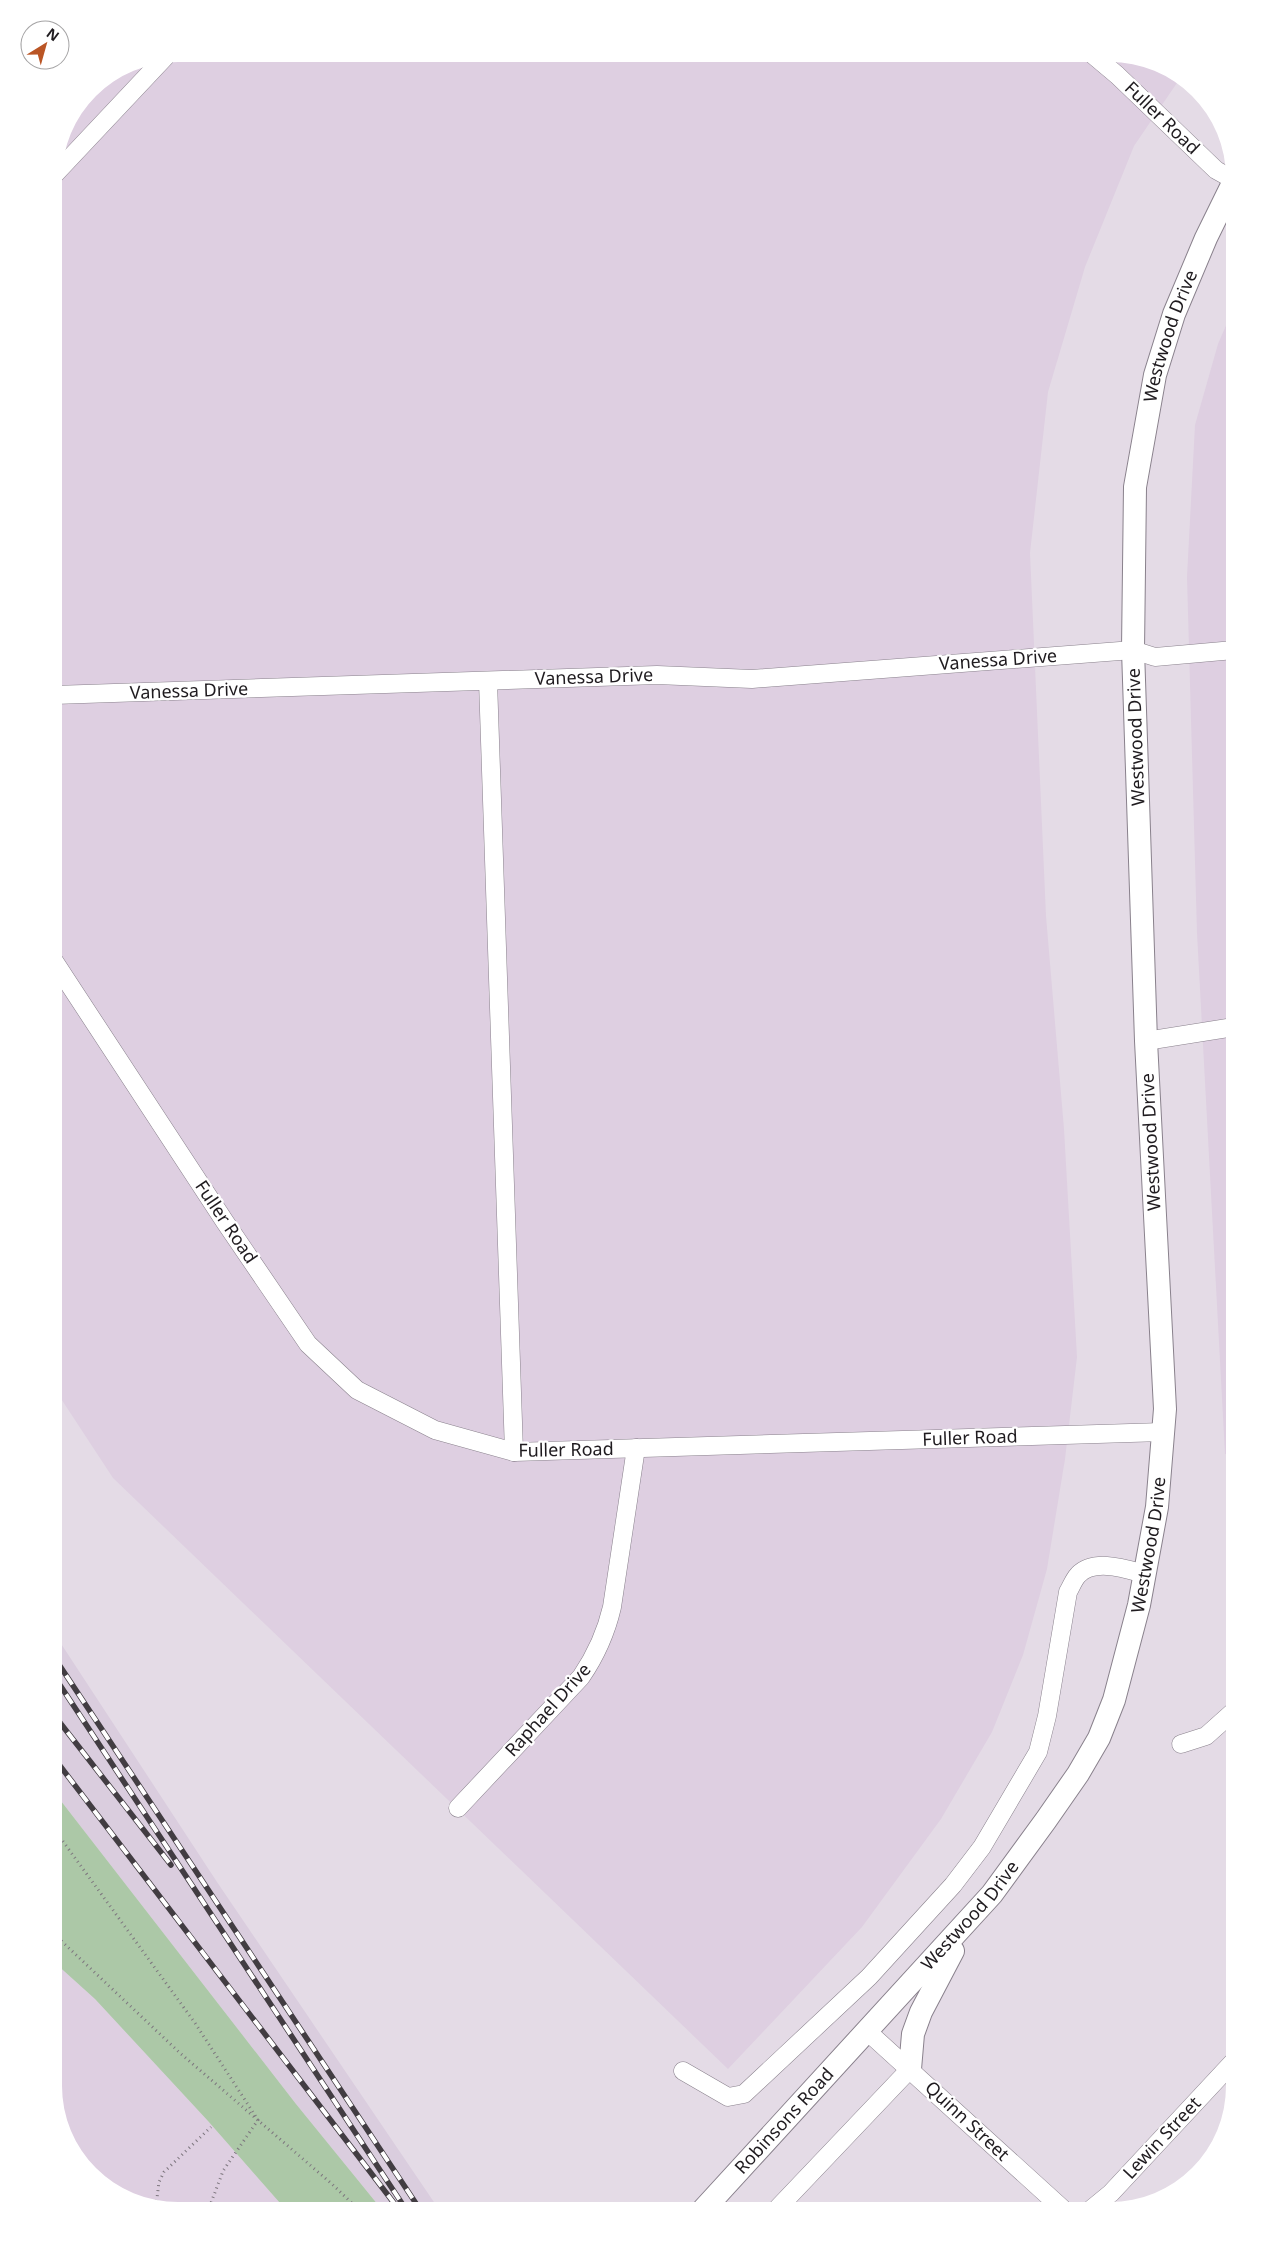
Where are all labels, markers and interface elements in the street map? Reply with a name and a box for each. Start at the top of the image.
north arrow [20,20,70,70]
text: N [43,23,63,45]
street label: Fuller Road [1120,76,1205,159]
street label: Westwood Drive [1137,266,1202,404]
street label: Vanessa Drive [938,643,1058,675]
street label: Vanessa Drive [534,662,654,690]
street label: Westwood Drive [1121,668,1149,806]
street label: Vanessa Drive [129,676,249,704]
street label: Westwood Drive [1134,1073,1166,1212]
street label: Fuller Road [190,1175,263,1268]
street label: Fuller Road [922,1423,1018,1451]
street label: Fuller Road [518,1436,614,1462]
street label: Westwood Drive [1125,1476,1170,1615]
street label: Raphael Drive [499,1658,596,1761]
street label: Westwood Drive [915,1855,1023,1975]
street label: Robinsons Road [729,2062,838,2179]
street label: Quinn Street [920,2075,1015,2166]
street label: Lewin Street [1117,2091,1206,2184]

